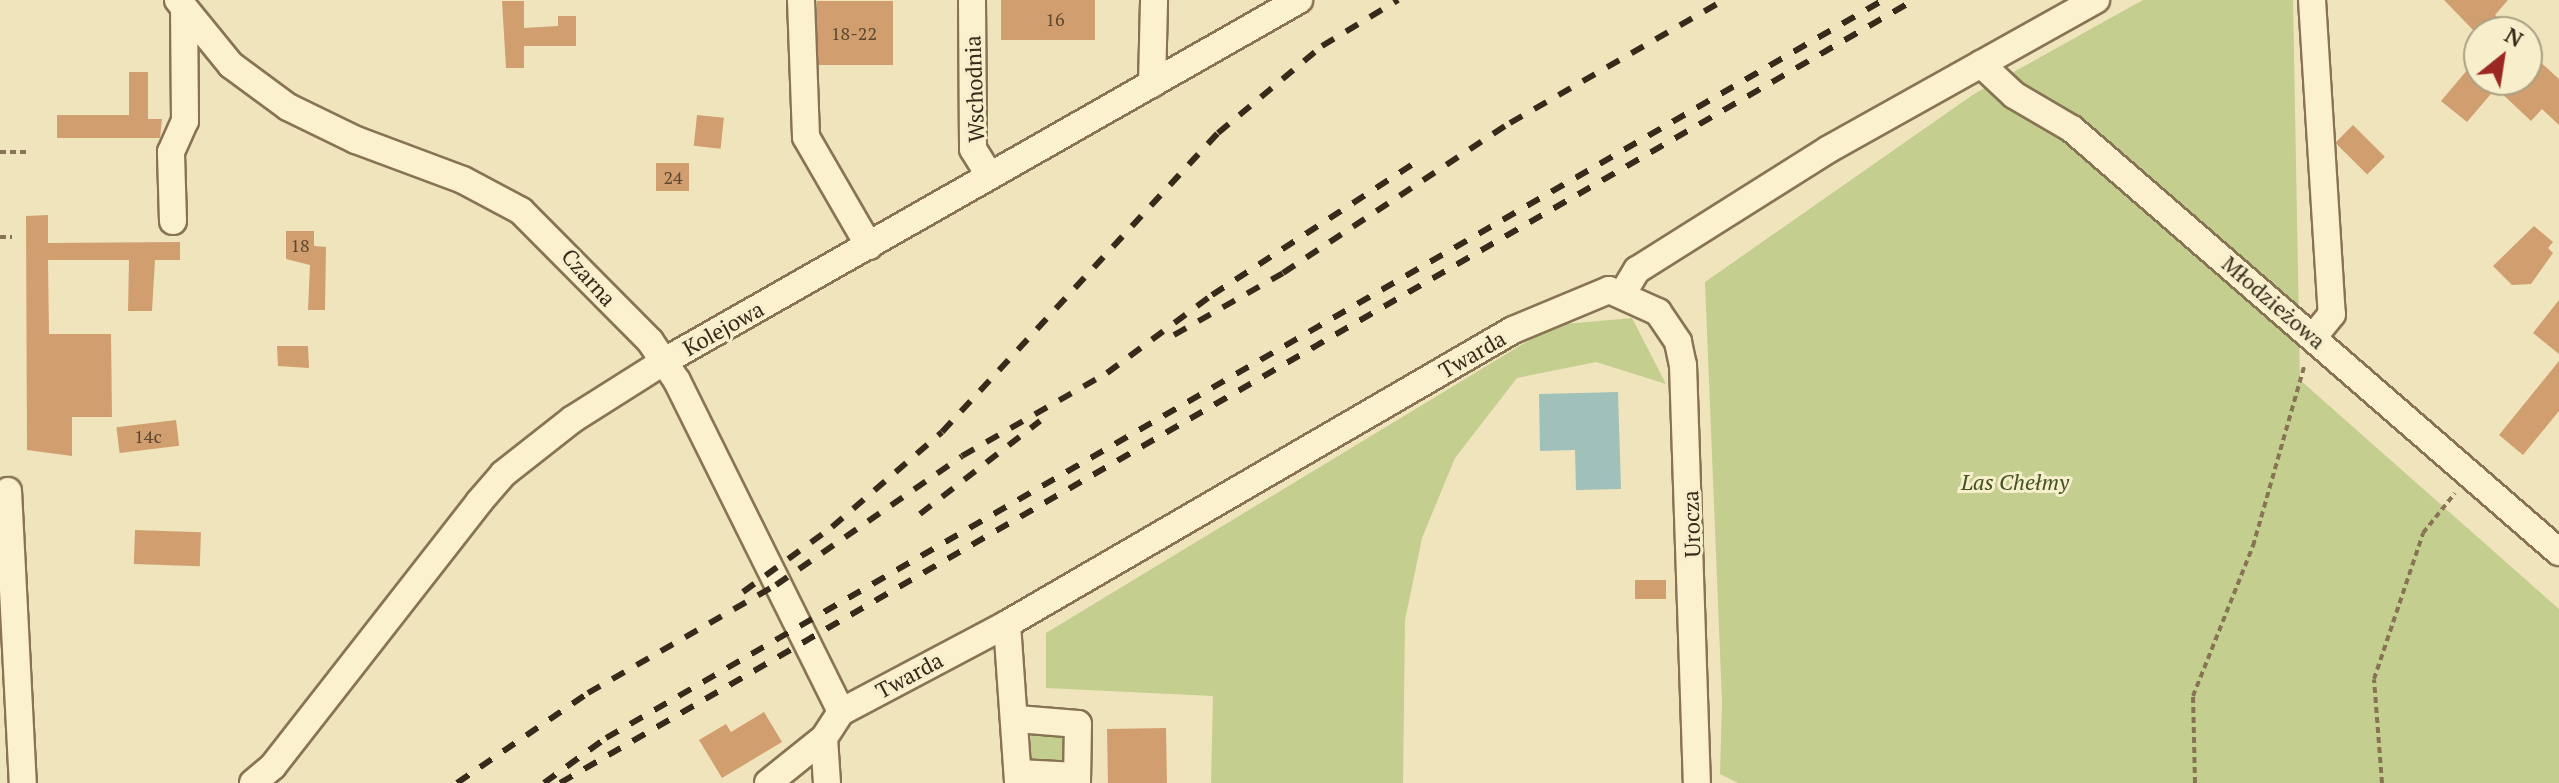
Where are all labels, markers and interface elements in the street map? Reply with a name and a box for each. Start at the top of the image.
house number: 16 [1045,8,1065,30]
north arrow [2463,16,2543,96]
text: N [2500,20,2529,53]
house number: 18-22 [831,22,877,44]
street label: Wschodnia [959,35,989,143]
house number: 24 [663,166,683,188]
house number: 18 [290,234,310,256]
street label: Czarna [556,243,622,311]
street label: Młodzieżowa [2217,250,2331,354]
street label: Kolejowa [678,295,768,361]
street label: Twarda [1434,324,1510,384]
house number: 14c [134,425,162,447]
park label: Las Chełmy [1961,469,2069,495]
street label: Urocza [1677,490,1705,558]
street label: Twarda [871,646,947,704]

